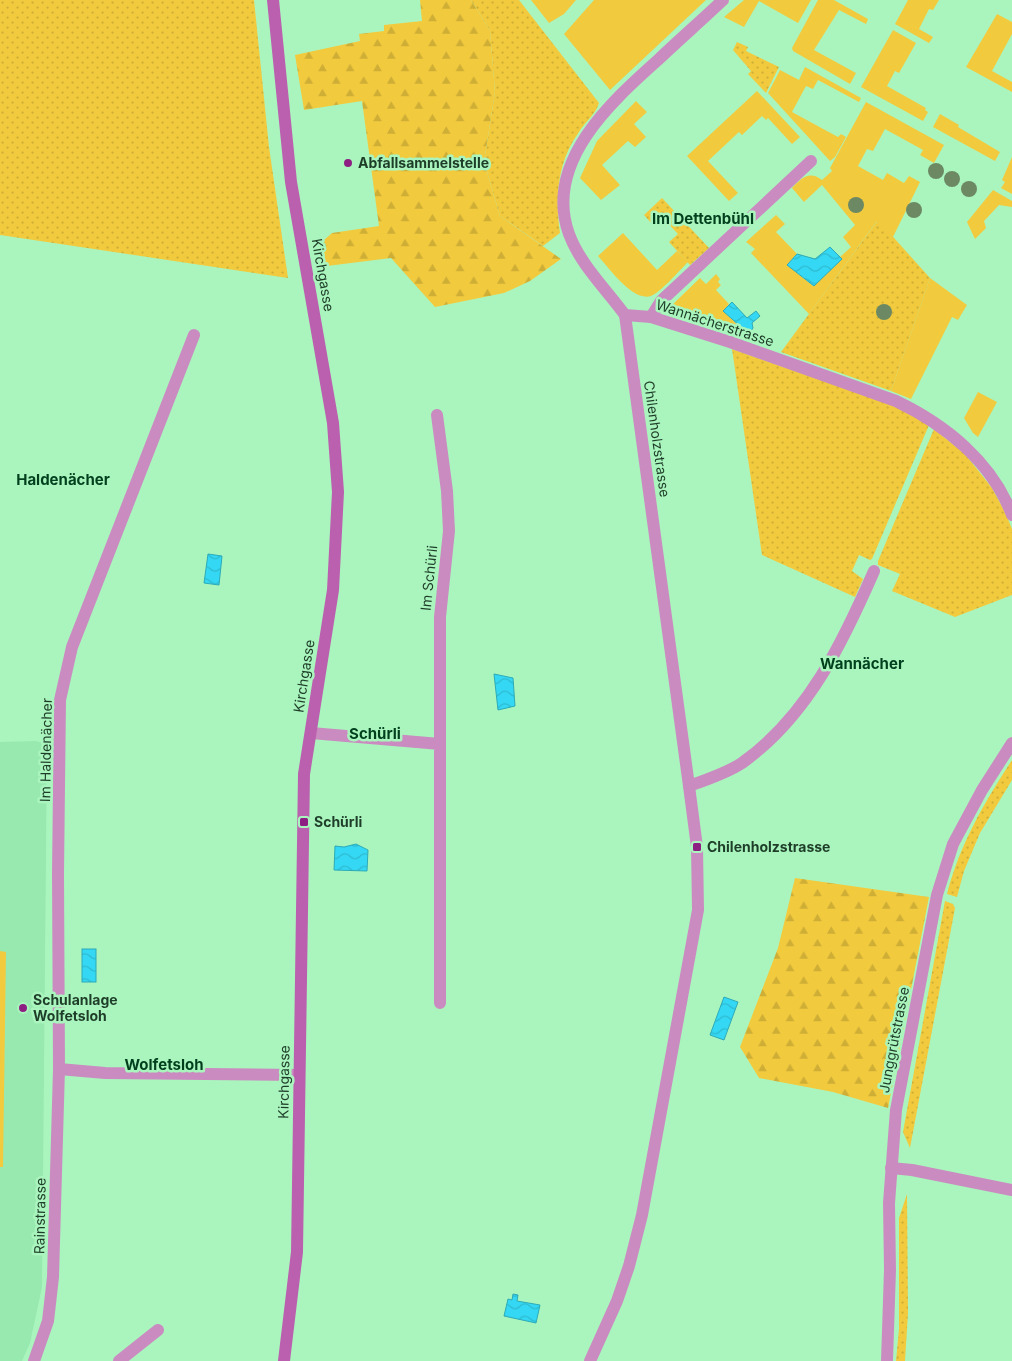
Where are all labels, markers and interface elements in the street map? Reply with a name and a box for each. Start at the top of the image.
place label: Abfallsammelstelle [358,154,489,171]
marker: Abfallsammelstelle [342,157,354,169]
district label: Im Dettenbühl [652,209,754,228]
street label: Kirchgasse [309,237,338,313]
street label: Wannächerstrasse [654,295,776,350]
street label: Chilenholzstrasse [641,380,674,498]
district label: Haldenächer [16,470,110,489]
street label: Im Schürli [417,544,440,612]
street label: Kirchgasse [289,638,318,714]
district label: Wannächer [820,654,904,673]
street label: Im Haldenächer [36,698,55,802]
district label: Schürli [349,724,401,743]
place label: Schürli [314,813,363,830]
marker: Schürli [298,816,310,828]
place label: Chilenholzstrasse [707,838,830,855]
marker: Chilenholzstrasse [691,841,703,853]
street label: Junggrütstrasse [875,985,912,1094]
place label: Schulanlage Wolfetsloh [33,991,118,1024]
marker: Schulanlage Wolfetsloh [17,1002,29,1014]
street label: Kirchgasse [274,1045,293,1119]
district label: Wolfetsloh [124,1055,204,1074]
street label: Rainstrasse [30,1178,49,1254]

